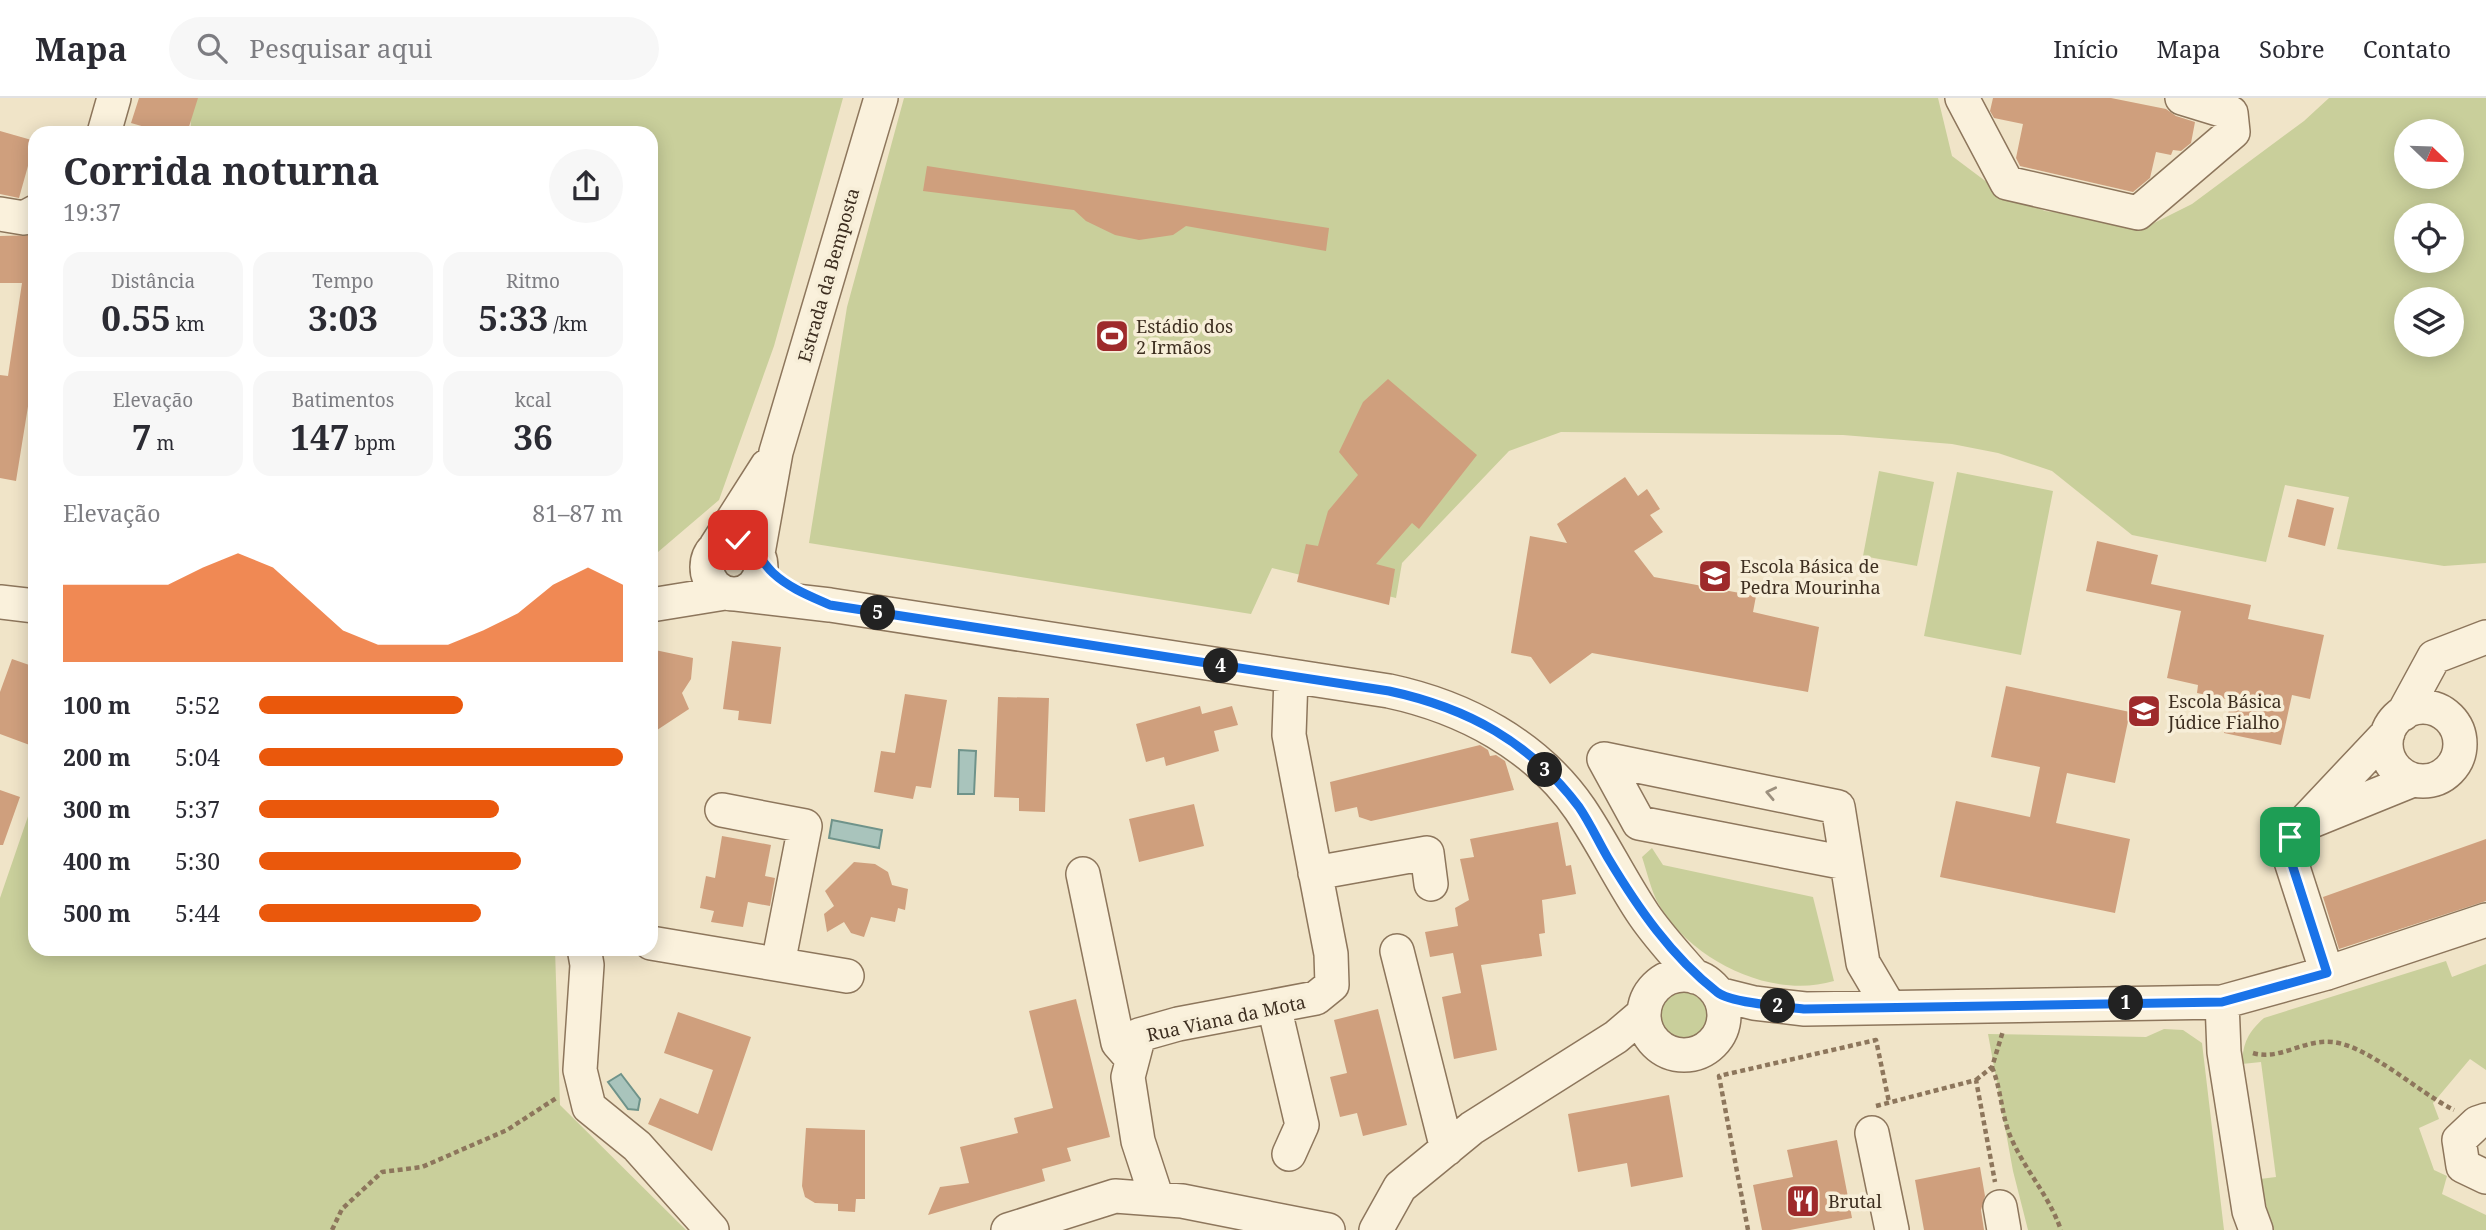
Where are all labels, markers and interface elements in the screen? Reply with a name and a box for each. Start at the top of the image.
search box [169,17,659,80]
text: Mapa [35,26,127,71]
icon: search [193,29,231,67]
text: Pesquisar aqui [249,30,432,66]
text: Início [2053,32,2119,65]
text: Mapa [2157,32,2221,65]
text: Sobre [2259,32,2325,65]
text: Contato [2363,32,2451,65]
north arrow [2394,119,2464,189]
map controls [2394,119,2464,357]
text: Corrida noturna [63,144,380,196]
button: share [549,149,623,223]
street label: Estrada da Bemposta [792,185,864,365]
text: 19:37 [63,196,121,228]
button: locate [2394,203,2464,273]
text: Distância [111,268,195,294]
text: Tempo [312,268,374,294]
text: Ritmo [506,268,560,294]
button: layers [2394,287,2464,357]
text: 0.55 [101,294,171,341]
text: 3:03 [308,294,378,341]
text: 5:33 [478,294,548,341]
text: km [171,311,205,337]
text: /km [548,311,588,337]
place label: Estádio dos 2 Irmãos [1136,314,1233,359]
sports icon: Estádio dos 2 Irmãos [1093,317,1131,355]
text: Elevação [113,387,193,413]
text: Batimentos [292,387,394,413]
text: kcal [515,387,551,413]
text: 7 [132,413,151,460]
text: 147 [290,413,350,460]
text: 36 [513,413,553,460]
text: m [151,430,174,456]
text: bpm [350,430,396,456]
text: Elevação [63,497,161,529]
text: 81–87 m [532,497,623,529]
pin [708,510,768,570]
icon: check [719,521,757,559]
place label: Escola Básica de Pedra Mourinha [1740,554,1881,599]
school or university icon: Escola Básica de Pedra Mourinha [1696,557,1734,595]
pin: 5 [860,596,896,630]
text: 5 [872,599,883,625]
pin: 4 [1204,648,1238,684]
text: 4 [1215,652,1226,678]
text: 100 m [63,689,131,721]
text: 5:52 [175,689,220,721]
place label: Escola Básica Júdice Fialho [2167,689,2282,734]
school or university icon: Escola Básica Júdice Fialho [2125,692,2163,730]
text: 200 m [63,741,131,773]
text: 5:04 [175,741,220,773]
pin: 3 [1528,752,1562,788]
text: 3 [1539,756,1550,782]
one-way arrow [1765,787,1777,802]
text: 300 m [63,793,131,825]
text: 5:37 [175,793,220,825]
pin [2260,807,2320,867]
icon: arrive [2271,818,2309,856]
text: 400 m [63,845,131,877]
text: 5:30 [175,845,220,877]
text: 500 m [63,897,131,929]
text: 5:44 [175,897,220,929]
pin: 1 [2108,986,2144,1020]
pin: 2 [1760,988,1796,1024]
street label: Rua Viana da Mota [1144,989,1308,1047]
text: 1 [2120,989,2131,1015]
text: 2 [1772,992,1783,1018]
restaurant icon: Brutal [1784,1182,1822,1220]
place label: Brutal [1828,1189,1882,1213]

